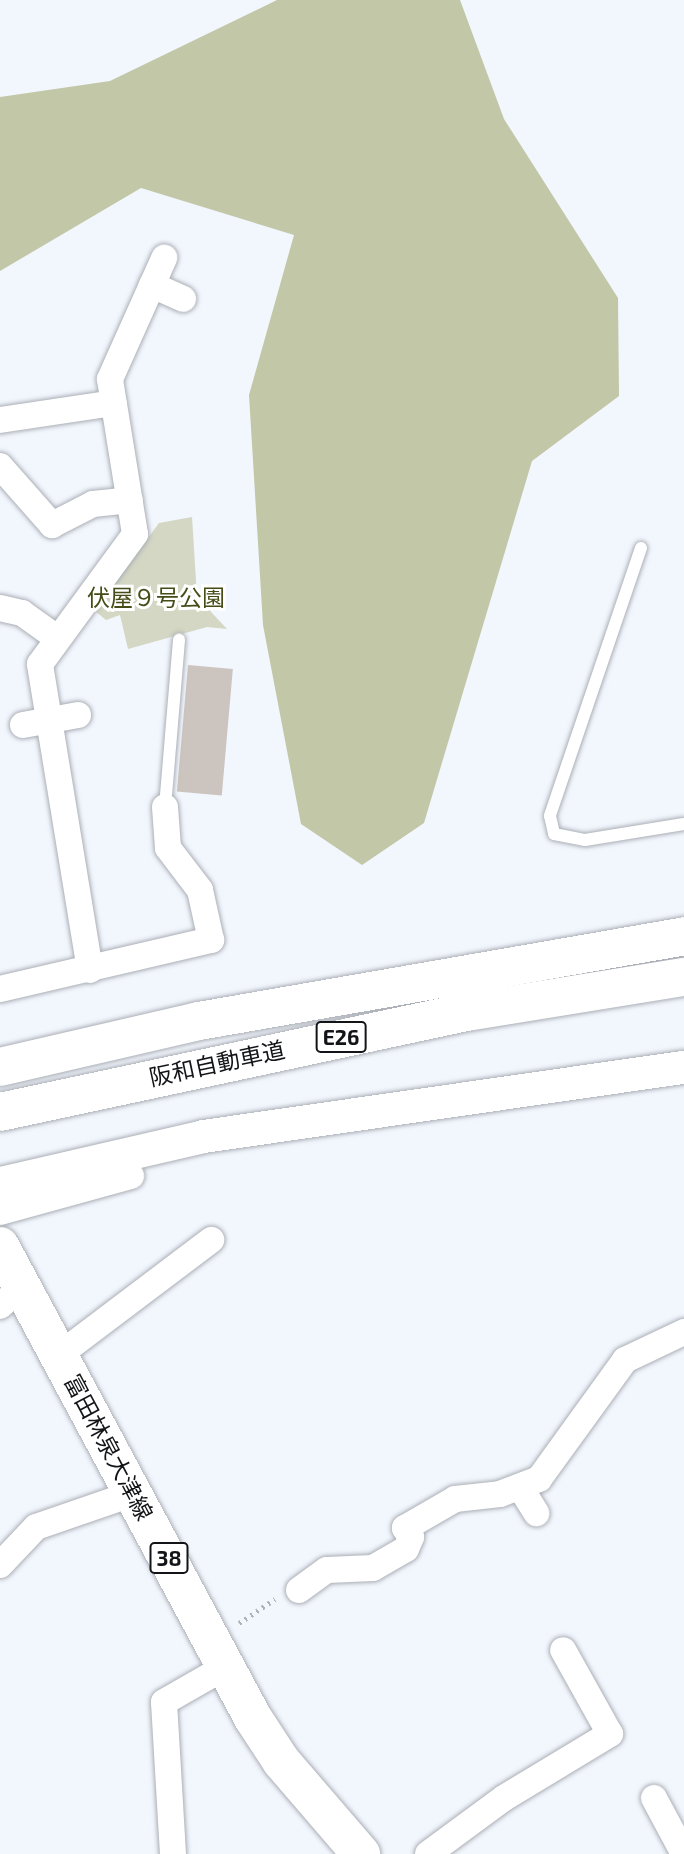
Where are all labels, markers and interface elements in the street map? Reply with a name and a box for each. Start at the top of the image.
park label: 伏屋９号公園 [87,583,225,611]
road number: E26 [315,1020,367,1054]
street label: 阪和自動車道 [147,1035,287,1091]
street label: 富田林泉大津線 [59,1369,159,1525]
road number: 38 [148,1540,190,1576]

